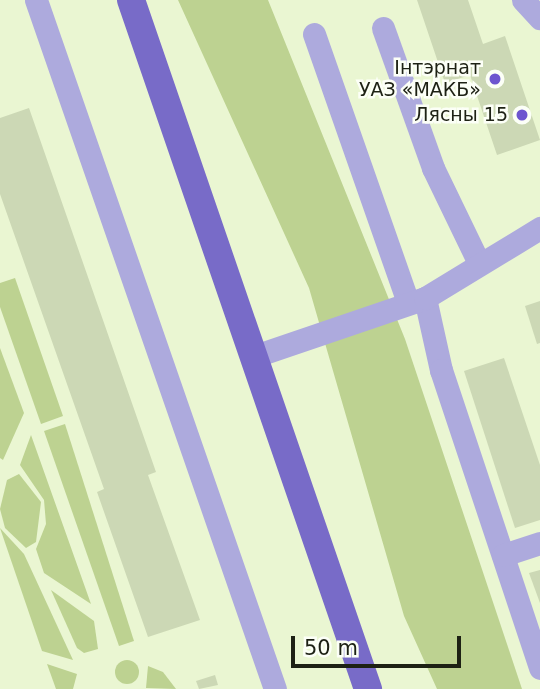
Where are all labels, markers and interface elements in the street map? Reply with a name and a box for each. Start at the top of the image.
place label: Інтэрнат УАЗ «МАКБ» [359,57,481,101]
marker: Інтэрнат УАЗ «МАКБ» [487,71,503,87]
place label: Лясны 15 [414,104,508,126]
marker: Лясны 15 [514,107,530,123]
scale bar [295,622,465,666]
text: 50 m [304,636,358,660]

